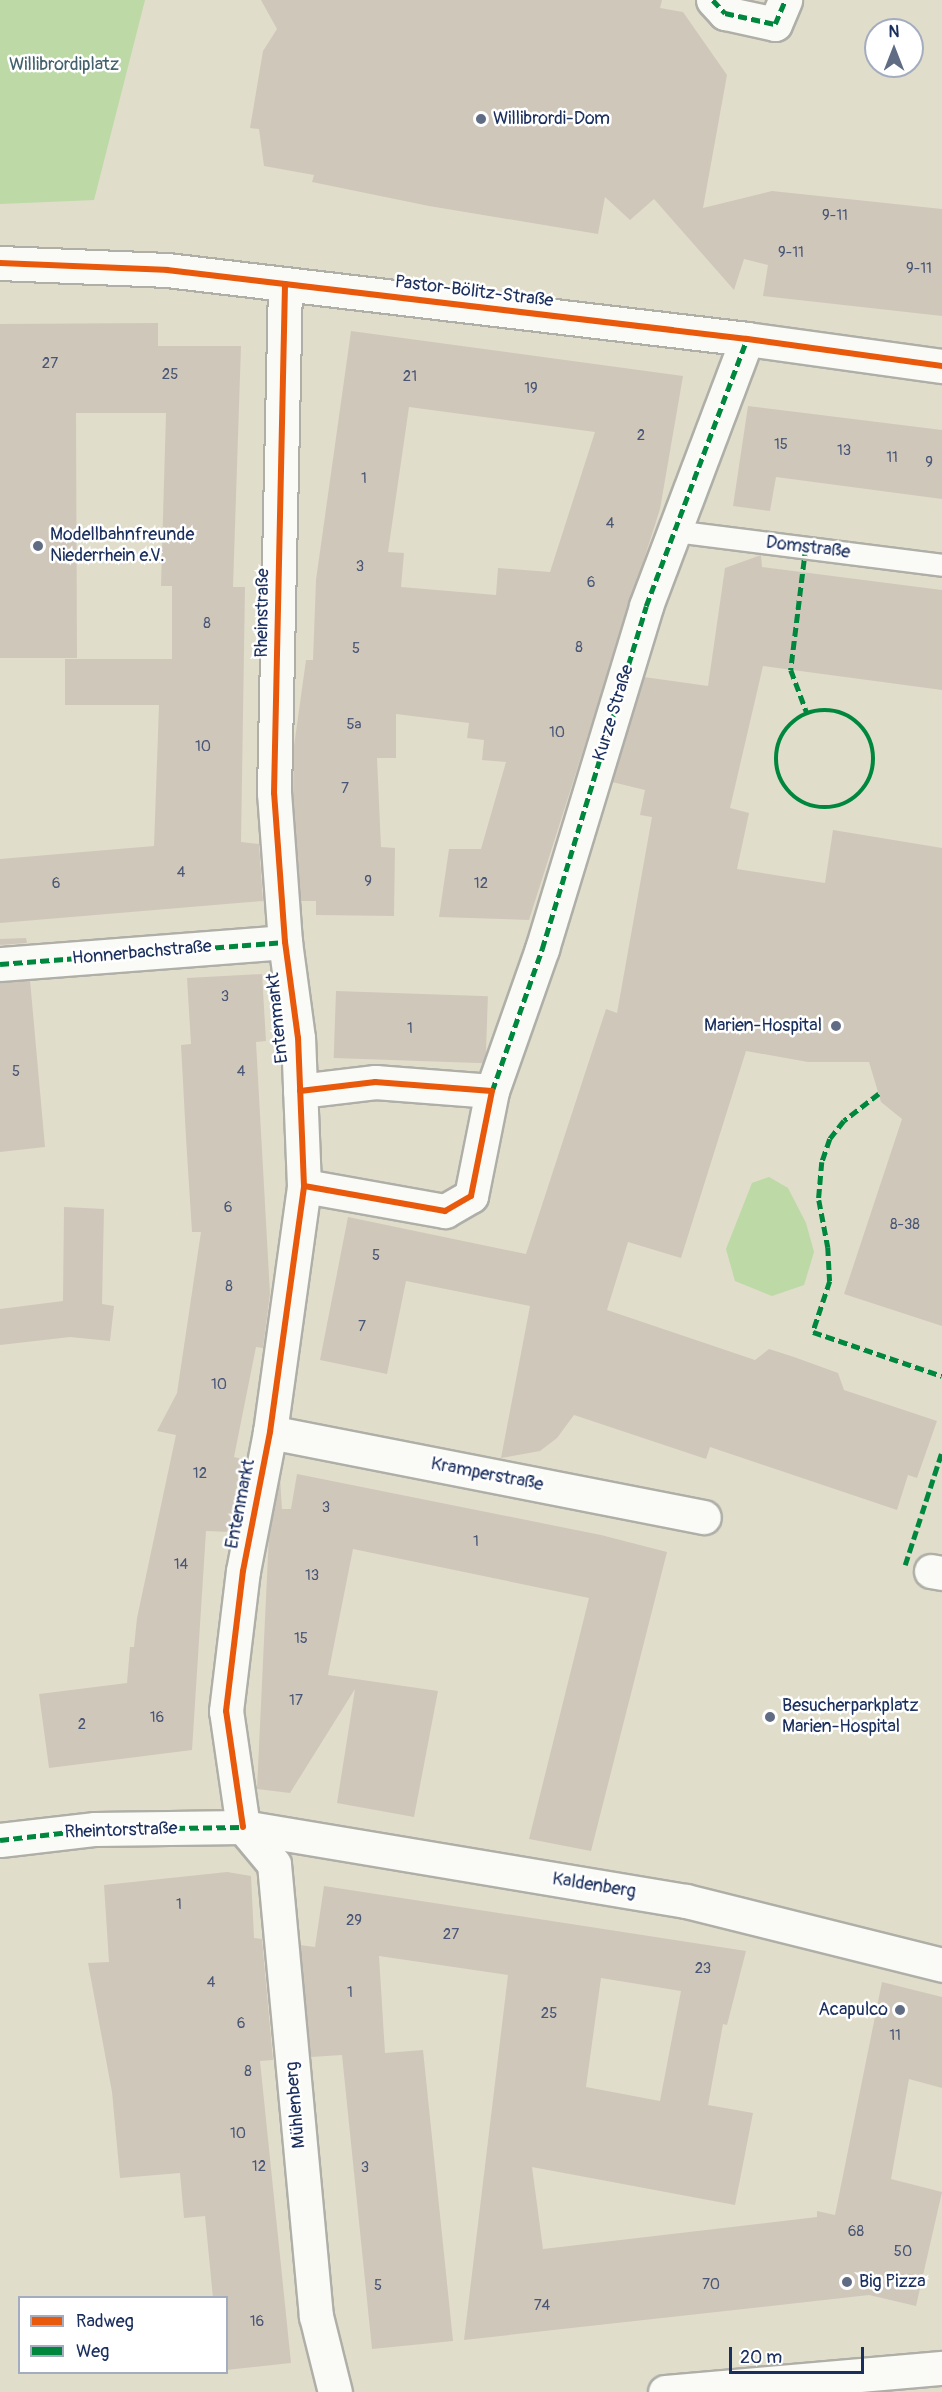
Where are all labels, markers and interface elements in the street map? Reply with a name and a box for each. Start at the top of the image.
north arrow [864,18,924,78]
text: N [889,22,899,42]
park label: Willibrordiplatz [9,54,119,76]
place label: Willibrordi-Dom [493,108,610,130]
marker: Willibrordi-Dom [474,112,488,126]
house number: 9-11 [822,207,848,225]
house number: 9-11 [778,244,804,262]
house number: 9-11 [906,260,932,278]
street label: Pastor-Bölitz-Straße [393,272,555,312]
house number: 27 [42,355,58,373]
house number: 25 [162,366,178,384]
house number: 21 [403,368,417,386]
house number: 19 [524,380,538,398]
house number: 2 [637,427,645,445]
house number: 15 [774,436,788,454]
house number: 13 [837,442,851,460]
house number: 11 [886,449,898,467]
house number: 9 [925,454,933,472]
house number: 1 [361,470,367,488]
house number: 4 [606,515,614,533]
place label: Modellbahnfreunde Niederrhein e.V. [50,525,194,568]
street label: Domstraße [765,532,851,564]
marker: Modellbahnfreunde Niederrhein e.V. [31,539,45,553]
house number: 3 [356,558,364,576]
street label: Rheinstraße [251,568,275,658]
house number: 6 [587,574,595,592]
house number: 8 [203,615,211,633]
house number: 8 [575,639,583,657]
house number: 5 [352,640,360,658]
street label: Kurze Straße [589,662,639,764]
house number: 5a [346,716,362,734]
house number: 10 [549,724,565,742]
house number: 10 [195,738,211,756]
house number: 7 [341,780,349,798]
house number: 4 [177,864,185,882]
house number: 9 [364,873,372,891]
house number: 6 [52,875,60,893]
house number: 12 [474,875,488,893]
street label: Honnerbachstraße [71,936,213,970]
street label: Entenmarkt [263,972,293,1064]
house number: 3 [221,988,229,1006]
place label: Marien-Hospital [704,1015,822,1037]
marker: Marien-Hospital [827,1017,845,1035]
house number: 1 [407,1020,413,1038]
house number: 5 [12,1063,20,1081]
house number: 4 [237,1063,245,1081]
house number: 6 [224,1199,232,1217]
house number: 8-38 [890,1216,920,1234]
house number: 5 [372,1247,380,1265]
house number: 8 [225,1278,233,1296]
house number: 7 [358,1318,366,1336]
house number: 10 [211,1376,227,1394]
street label: Kramperstraße [429,1454,545,1496]
street label: Entenmarkt [222,1457,260,1551]
house number: 12 [193,1465,207,1483]
house number: 3 [322,1499,330,1517]
house number: 1 [473,1533,479,1551]
house number: 14 [174,1556,188,1574]
house number: 13 [305,1567,319,1585]
house number: 15 [294,1630,308,1648]
house number: 17 [289,1692,303,1710]
place label: Besucherparkplatz Marien-Hospital [782,1696,919,1738]
house number: 16 [150,1709,164,1727]
marker: Besucherparkplatz Marien-Hospital [763,1710,777,1724]
house number: 2 [78,1716,86,1734]
street label: Rheintorstraße [64,1818,178,1844]
street label: Kaldenberg [551,1869,637,1903]
house number: 1 [176,1896,182,1914]
house number: 29 [346,1912,362,1930]
house number: 27 [443,1926,459,1944]
house number: 23 [695,1960,711,1978]
house number: 4 [207,1974,215,1992]
house number: 1 [347,1984,353,2002]
place label: Acapulco [818,1999,888,2021]
marker: Acapulco [893,2003,907,2017]
house number: 25 [541,2005,557,2023]
house number: 6 [237,2015,245,2033]
house number: 11 [889,2027,901,2045]
street label: Mühlenberg [281,2061,311,2149]
house number: 8 [244,2063,252,2081]
house number: 10 [230,2125,246,2143]
house number: 12 [252,2158,266,2176]
house number: 3 [361,2159,369,2177]
house number: 68 [848,2223,864,2241]
house number: 50 [894,2243,912,2261]
place label: Big Pizza [859,2271,926,2293]
marker: Big Pizza [840,2275,854,2289]
house number: 70 [702,2276,720,2294]
house number: 5 [374,2277,382,2295]
legend [18,2296,228,2374]
house number: 74 [534,2297,550,2315]
text: Radweg [76,2310,134,2333]
house number: 16 [250,2313,264,2331]
scale bar [732,2335,867,2373]
text: Weg [76,2340,109,2363]
text: 20 m [740,2346,782,2369]

